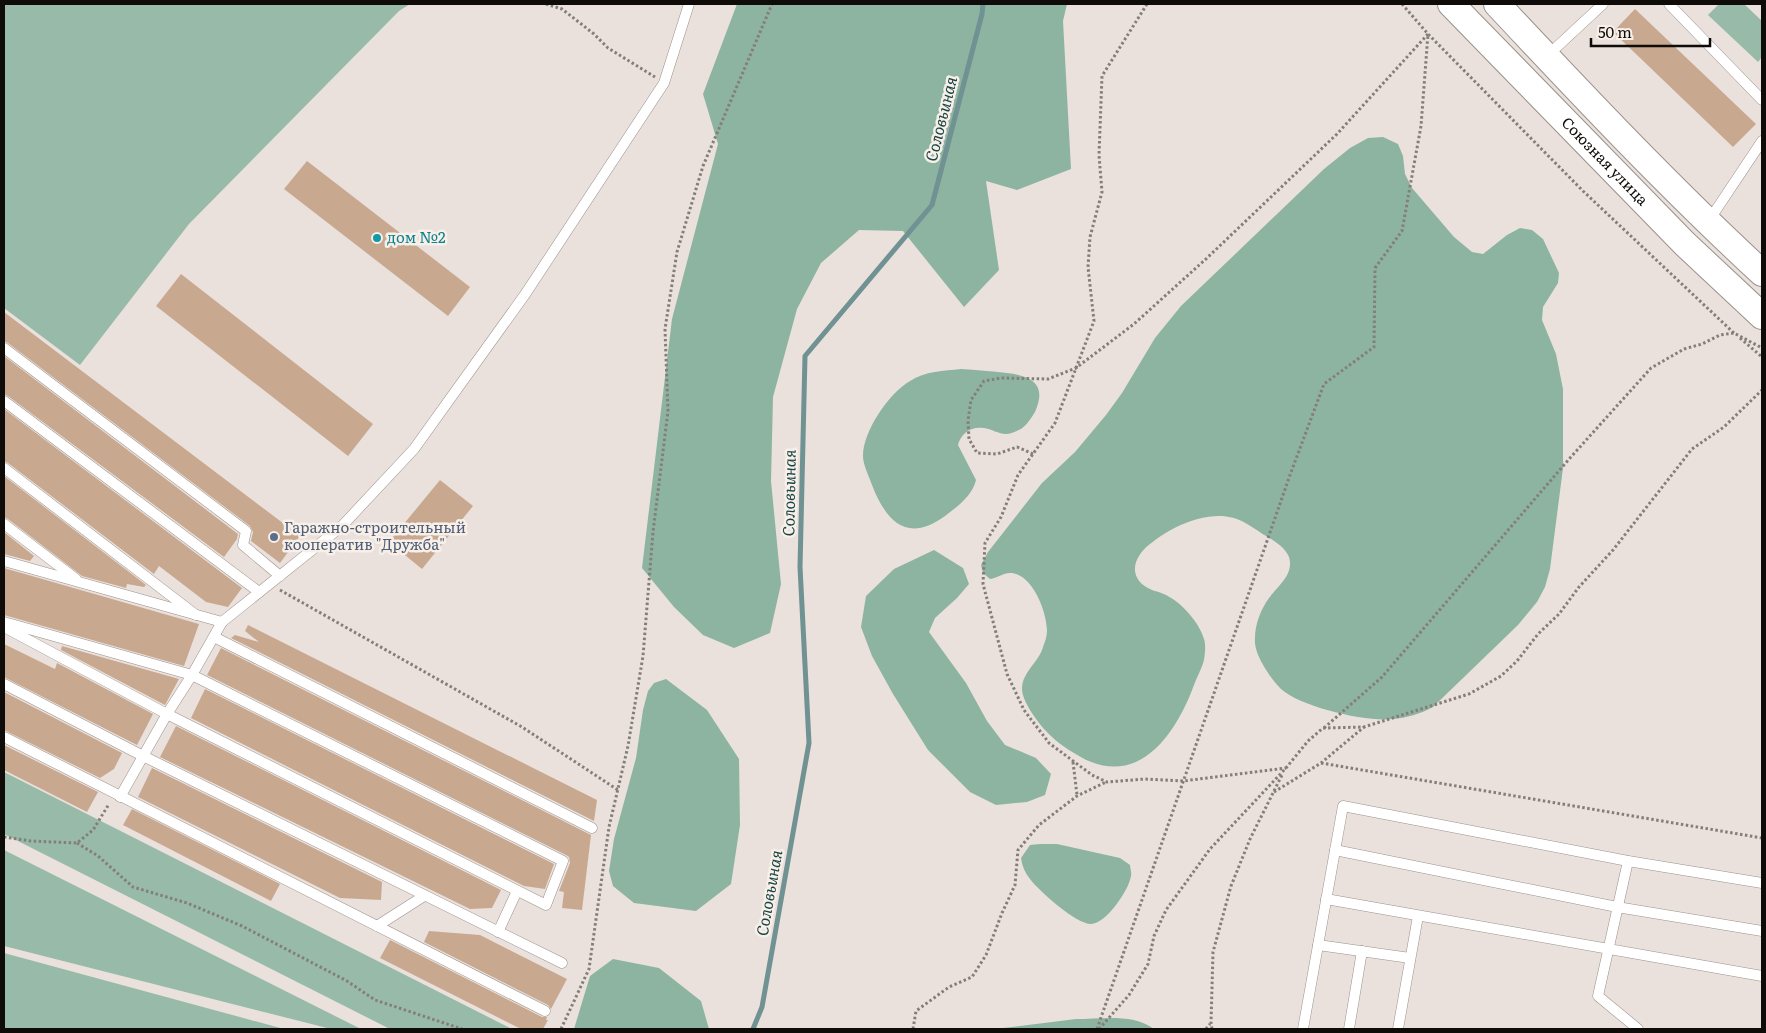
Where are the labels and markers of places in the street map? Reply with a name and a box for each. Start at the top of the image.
place label: дом №2 [387,225,446,248]
marker: дом №2 [371,232,383,244]
place label: Гаражно-строительный кооператив "Дружба" [284,515,466,555]
marker: Гаражно-строительный кооператив "Дружба" [268,531,280,543]

